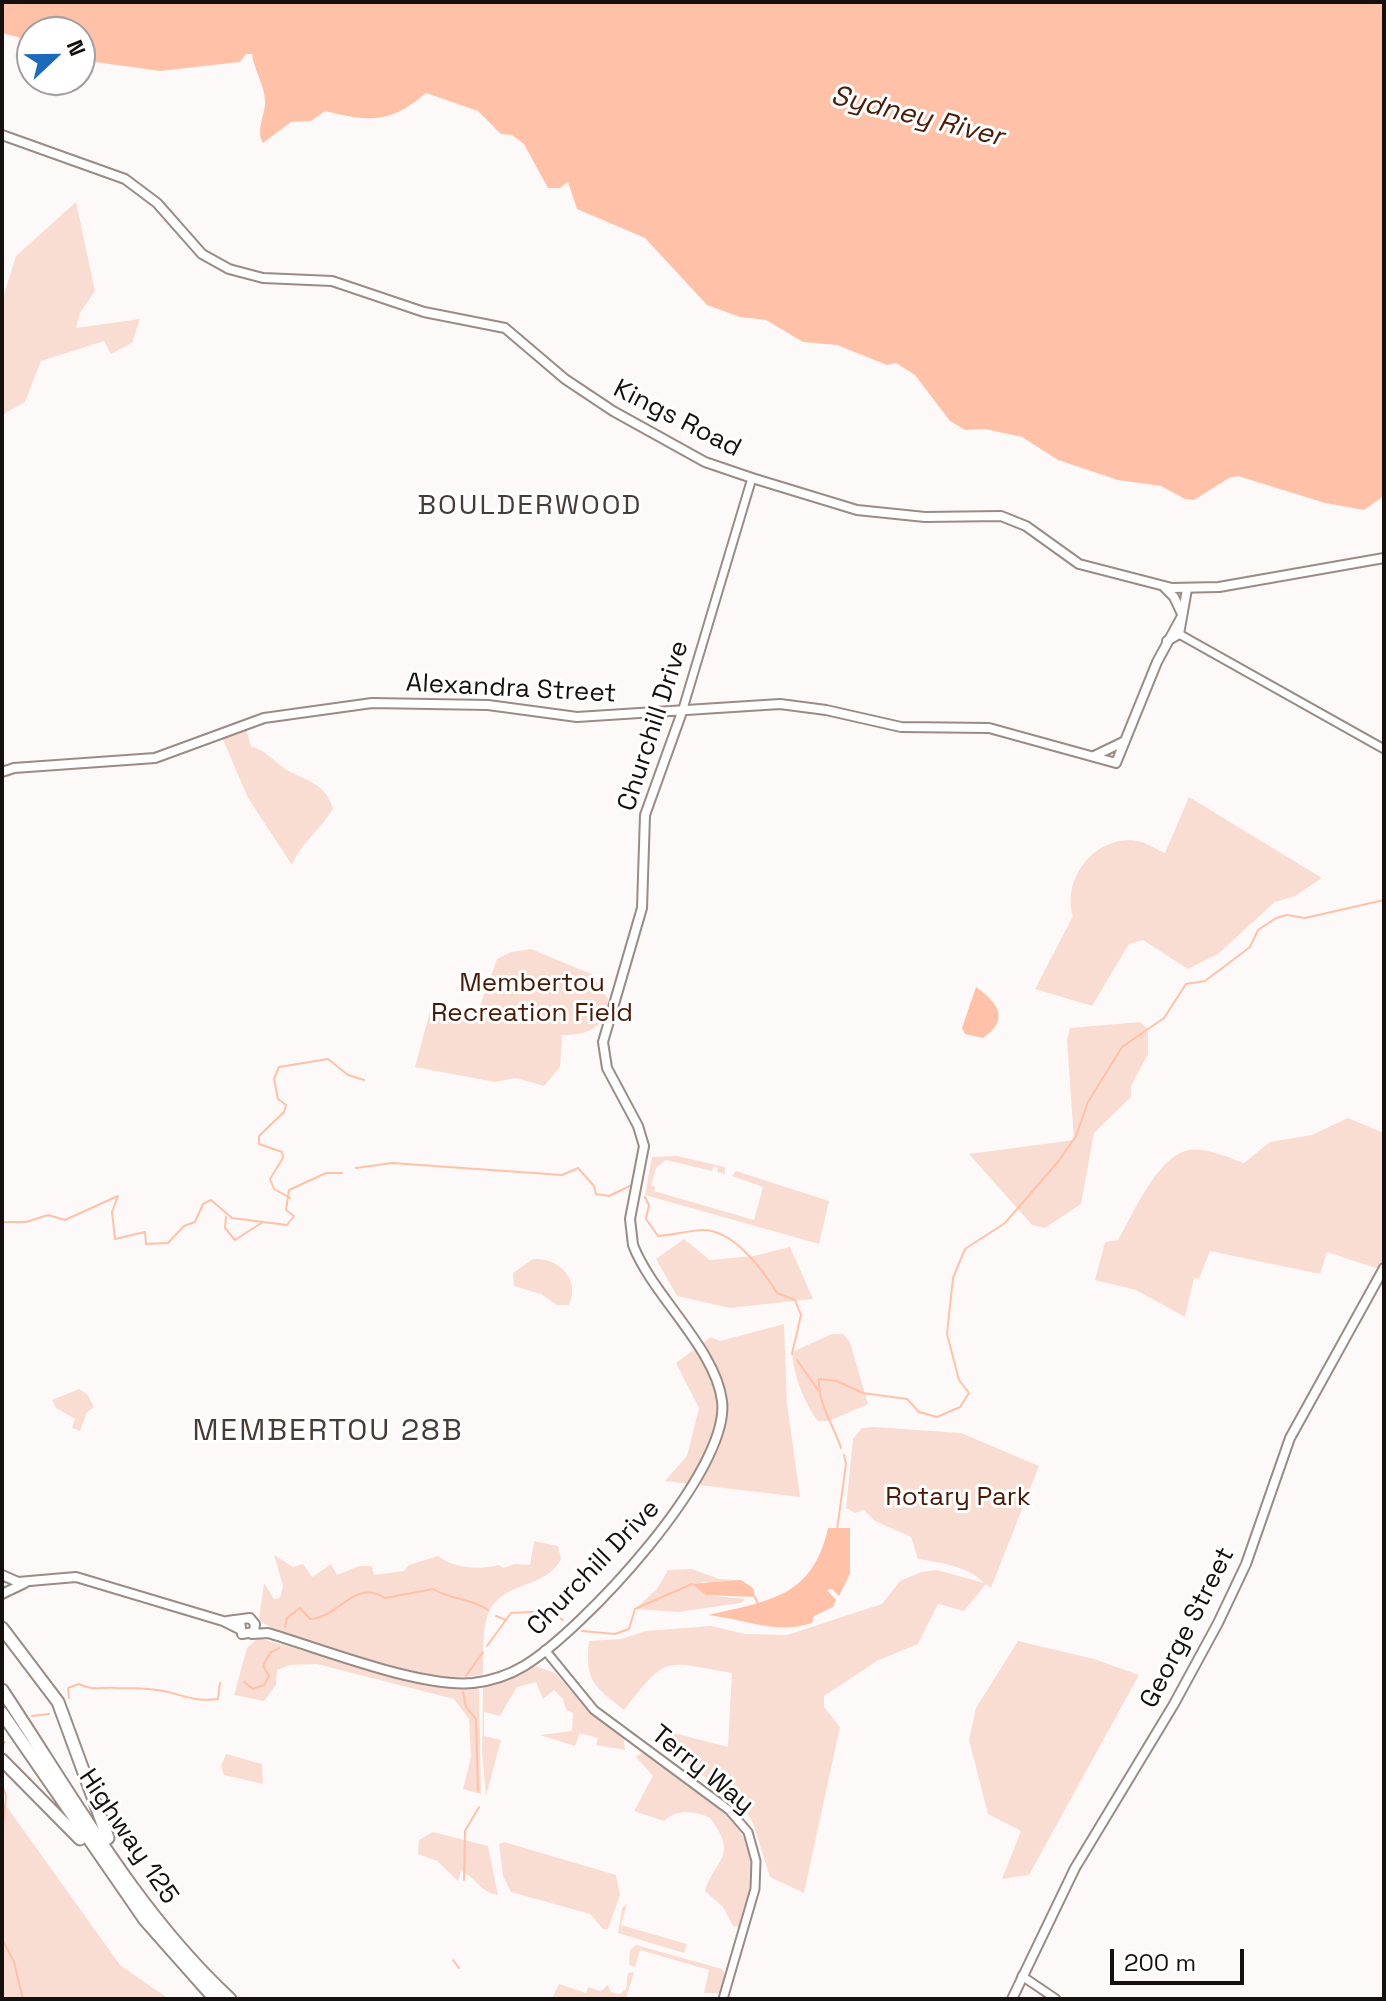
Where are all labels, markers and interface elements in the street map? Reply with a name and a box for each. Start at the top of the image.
north arrow [16,16,96,96]
text: N [61,36,92,60]
water label: Sydney River [827,79,1007,155]
street label: Kings Road [608,374,746,464]
district label: BOULDERWOOD [418,489,642,523]
street label: Churchill Drive [612,637,696,815]
street label: Alexandra Street [405,668,617,710]
park label: Membertou Recreation Field [431,968,633,1030]
district label: MEMBERTOU 28B [192,1414,464,1450]
park label: Rotary Park [885,1482,1031,1514]
street label: Churchill Drive [521,1493,667,1643]
street label: George Street [1134,1542,1242,1714]
street label: Terry Way [644,1719,760,1821]
street label: Highway 125 [71,1764,185,1910]
scale bar [1114,1933,1248,1983]
text: 200 m [1124,1947,1196,1978]

